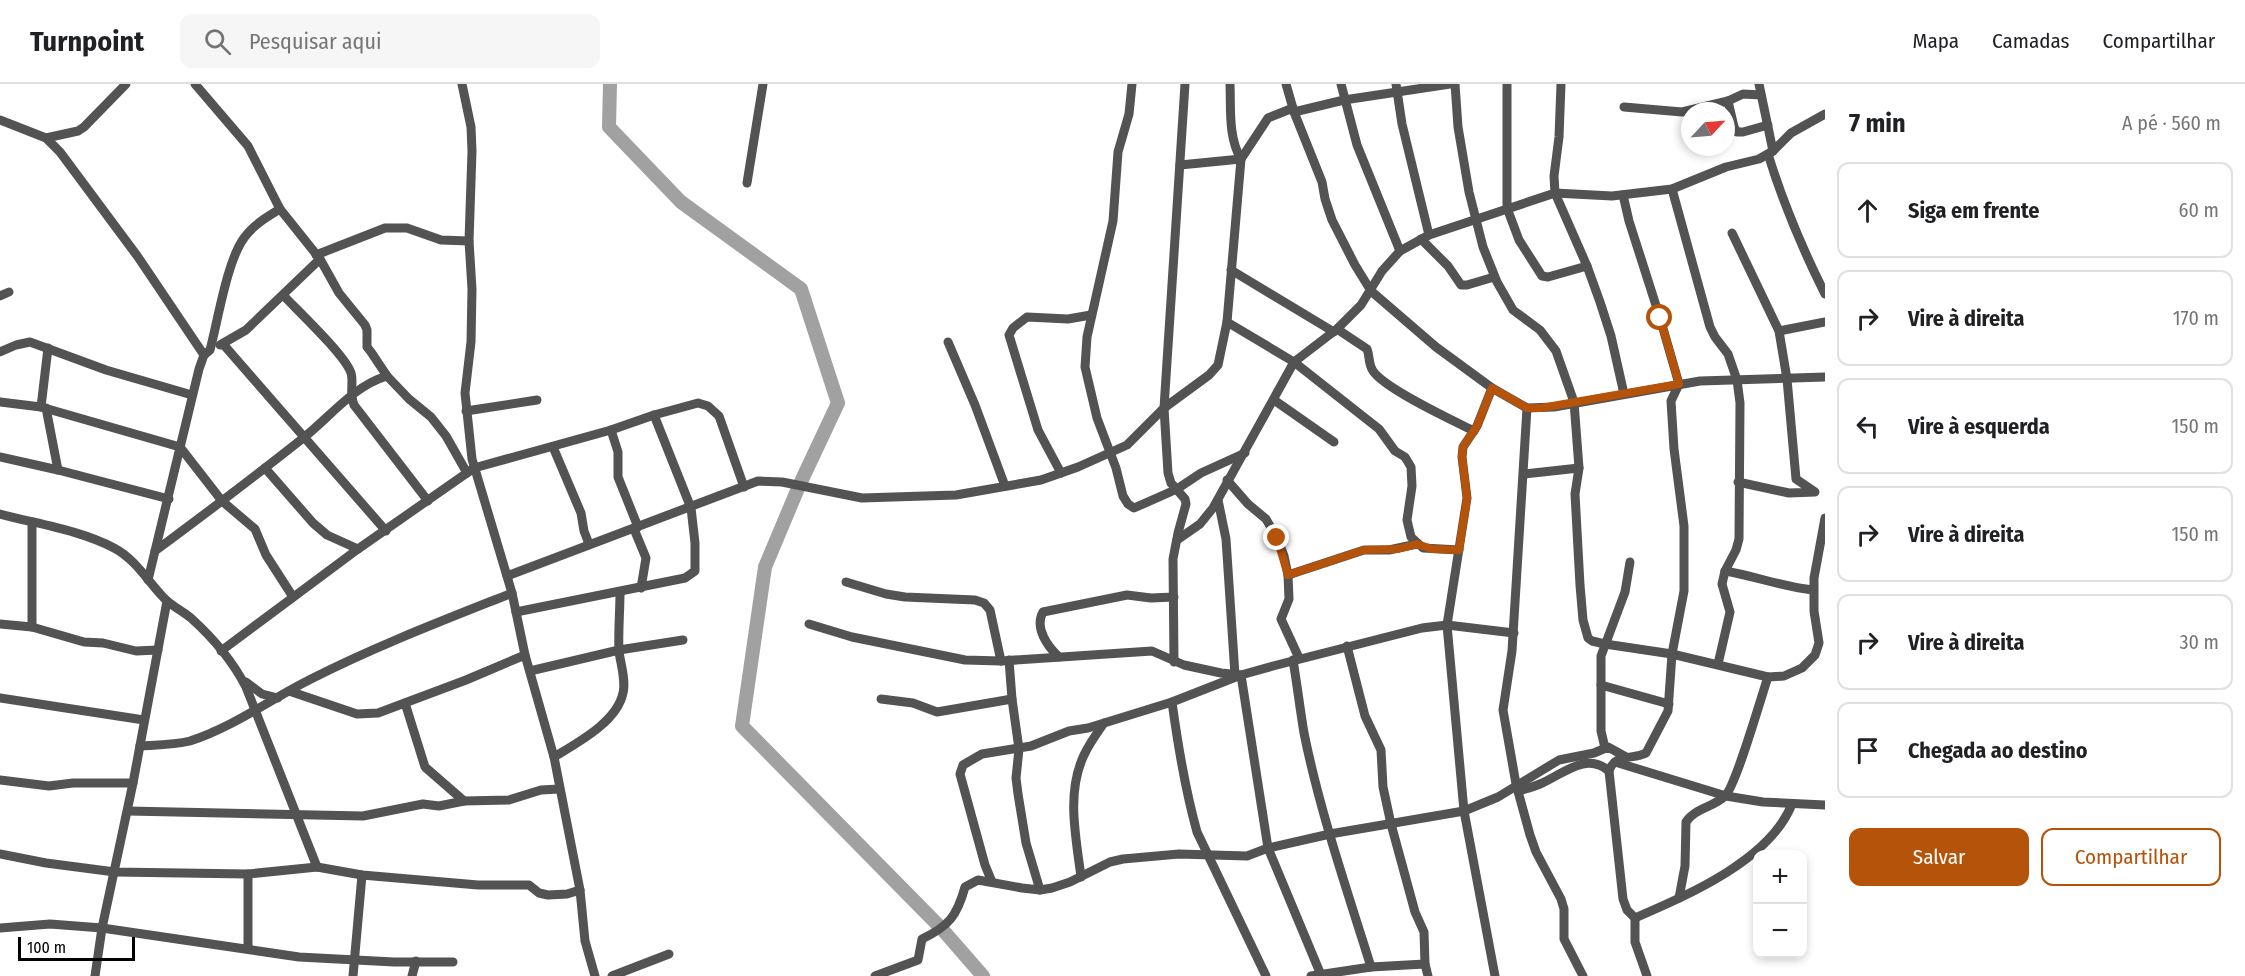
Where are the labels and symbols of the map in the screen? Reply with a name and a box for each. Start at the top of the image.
north arrow [1681,102,1735,156]
route start [1646,304,1672,330]
route end [1263,524,1289,550]
scale bar [18,934,135,962]

